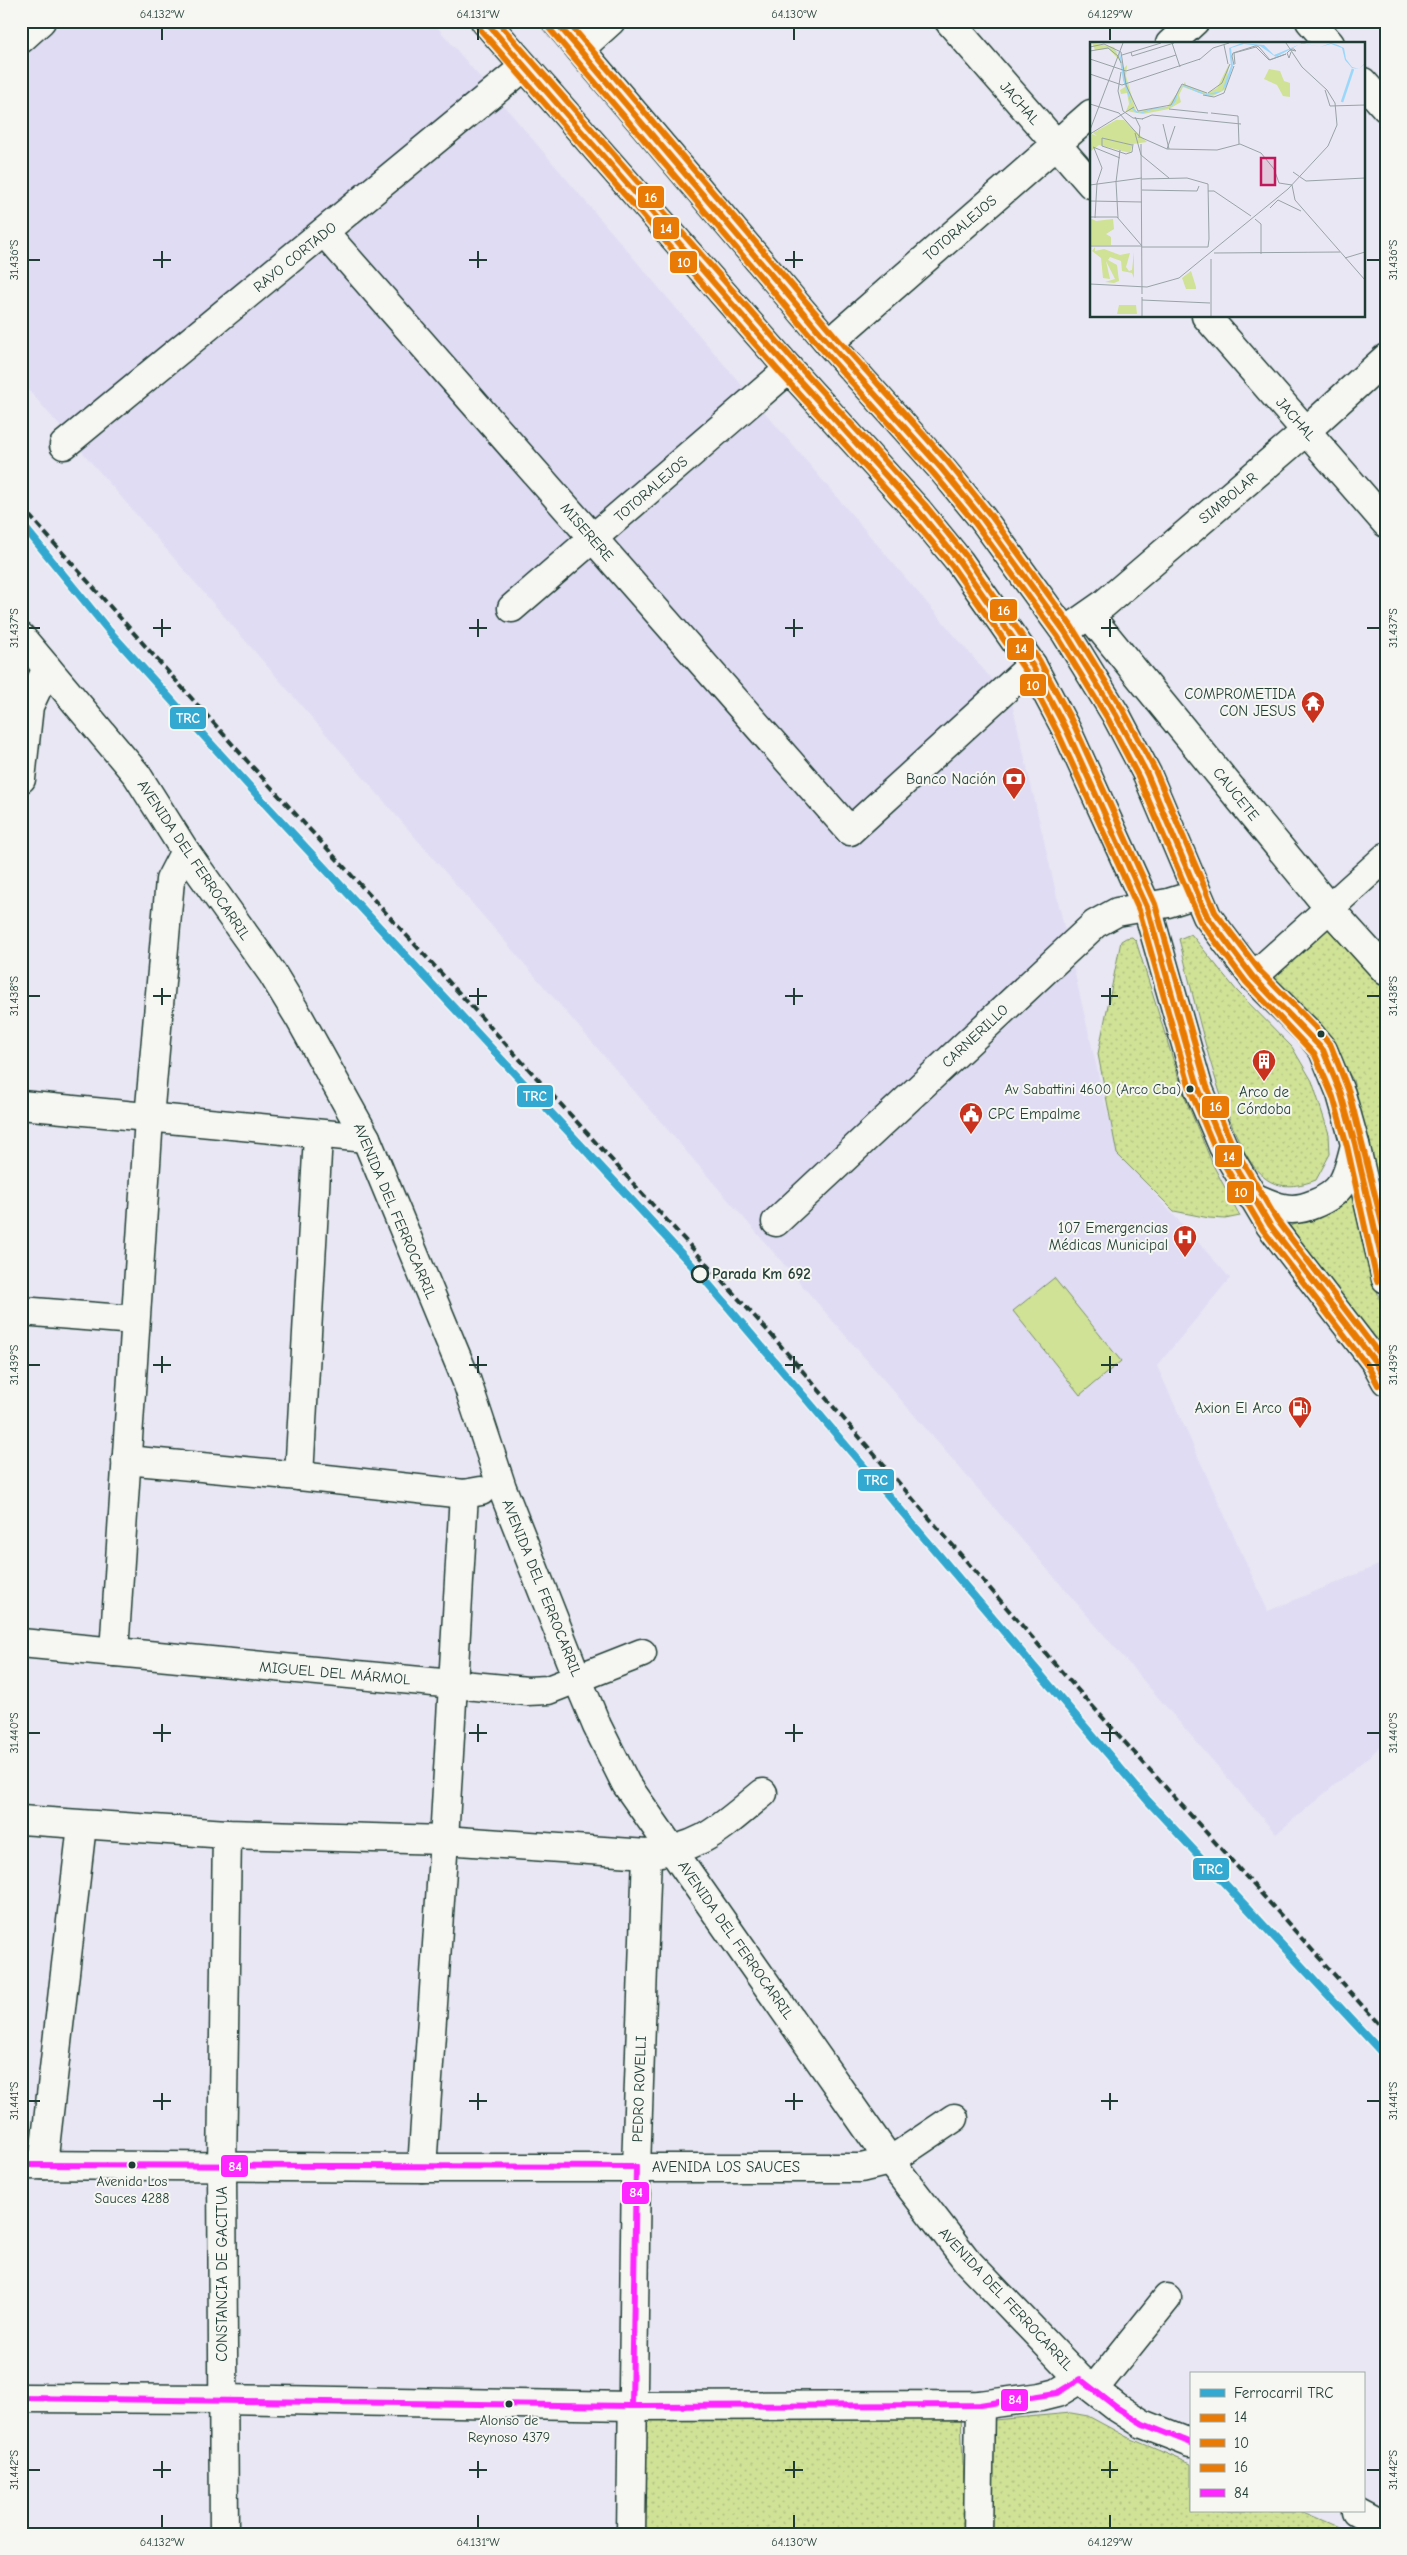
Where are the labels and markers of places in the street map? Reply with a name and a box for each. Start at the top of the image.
place label: COMPROMETIDA CON JESUS [1184,685,1296,720]
temple icon: COMPROMETIDA CON JESUS [1300,690,1326,724]
bank icon: Banco Nación [1001,766,1027,800]
place label: Banco Nación [906,770,996,788]
unlabelled marker [1316,1029,1326,1039]
building icon: Arco de Córdoba [1251,1048,1277,1082]
place label: Av Sabattini 4600 (Arco Cba) [1005,1081,1181,1098]
place label: Arco de Córdoba [1237,1083,1291,1118]
marker: Av Sabattini 4600 (Arco Cba) [1185,1084,1195,1094]
public building icon: CPC Empalme [958,1101,984,1135]
place label: CPC Empalme [988,1105,1081,1123]
place label: 107 Emergencias Médicas Municipal [1049,1219,1168,1254]
hospital icon: 107 Emergencias Médicas Municipal [1172,1224,1198,1258]
marker: Parada Km 692 [691,1265,709,1283]
place label: Parada Km 692 [712,1265,811,1283]
fuel station icon: Axion El Arco [1287,1395,1313,1429]
place label: Axion El Arco [1195,1399,1282,1417]
marker: Avenida Los Sauces 4288 [127,2160,137,2170]
place label: Avenida Los Sauces 4288 [95,2173,169,2207]
marker: Alonso de Reynoso 4379 [504,2399,514,2409]
place label: Alonso de Reynoso 4379 [468,2412,550,2446]

